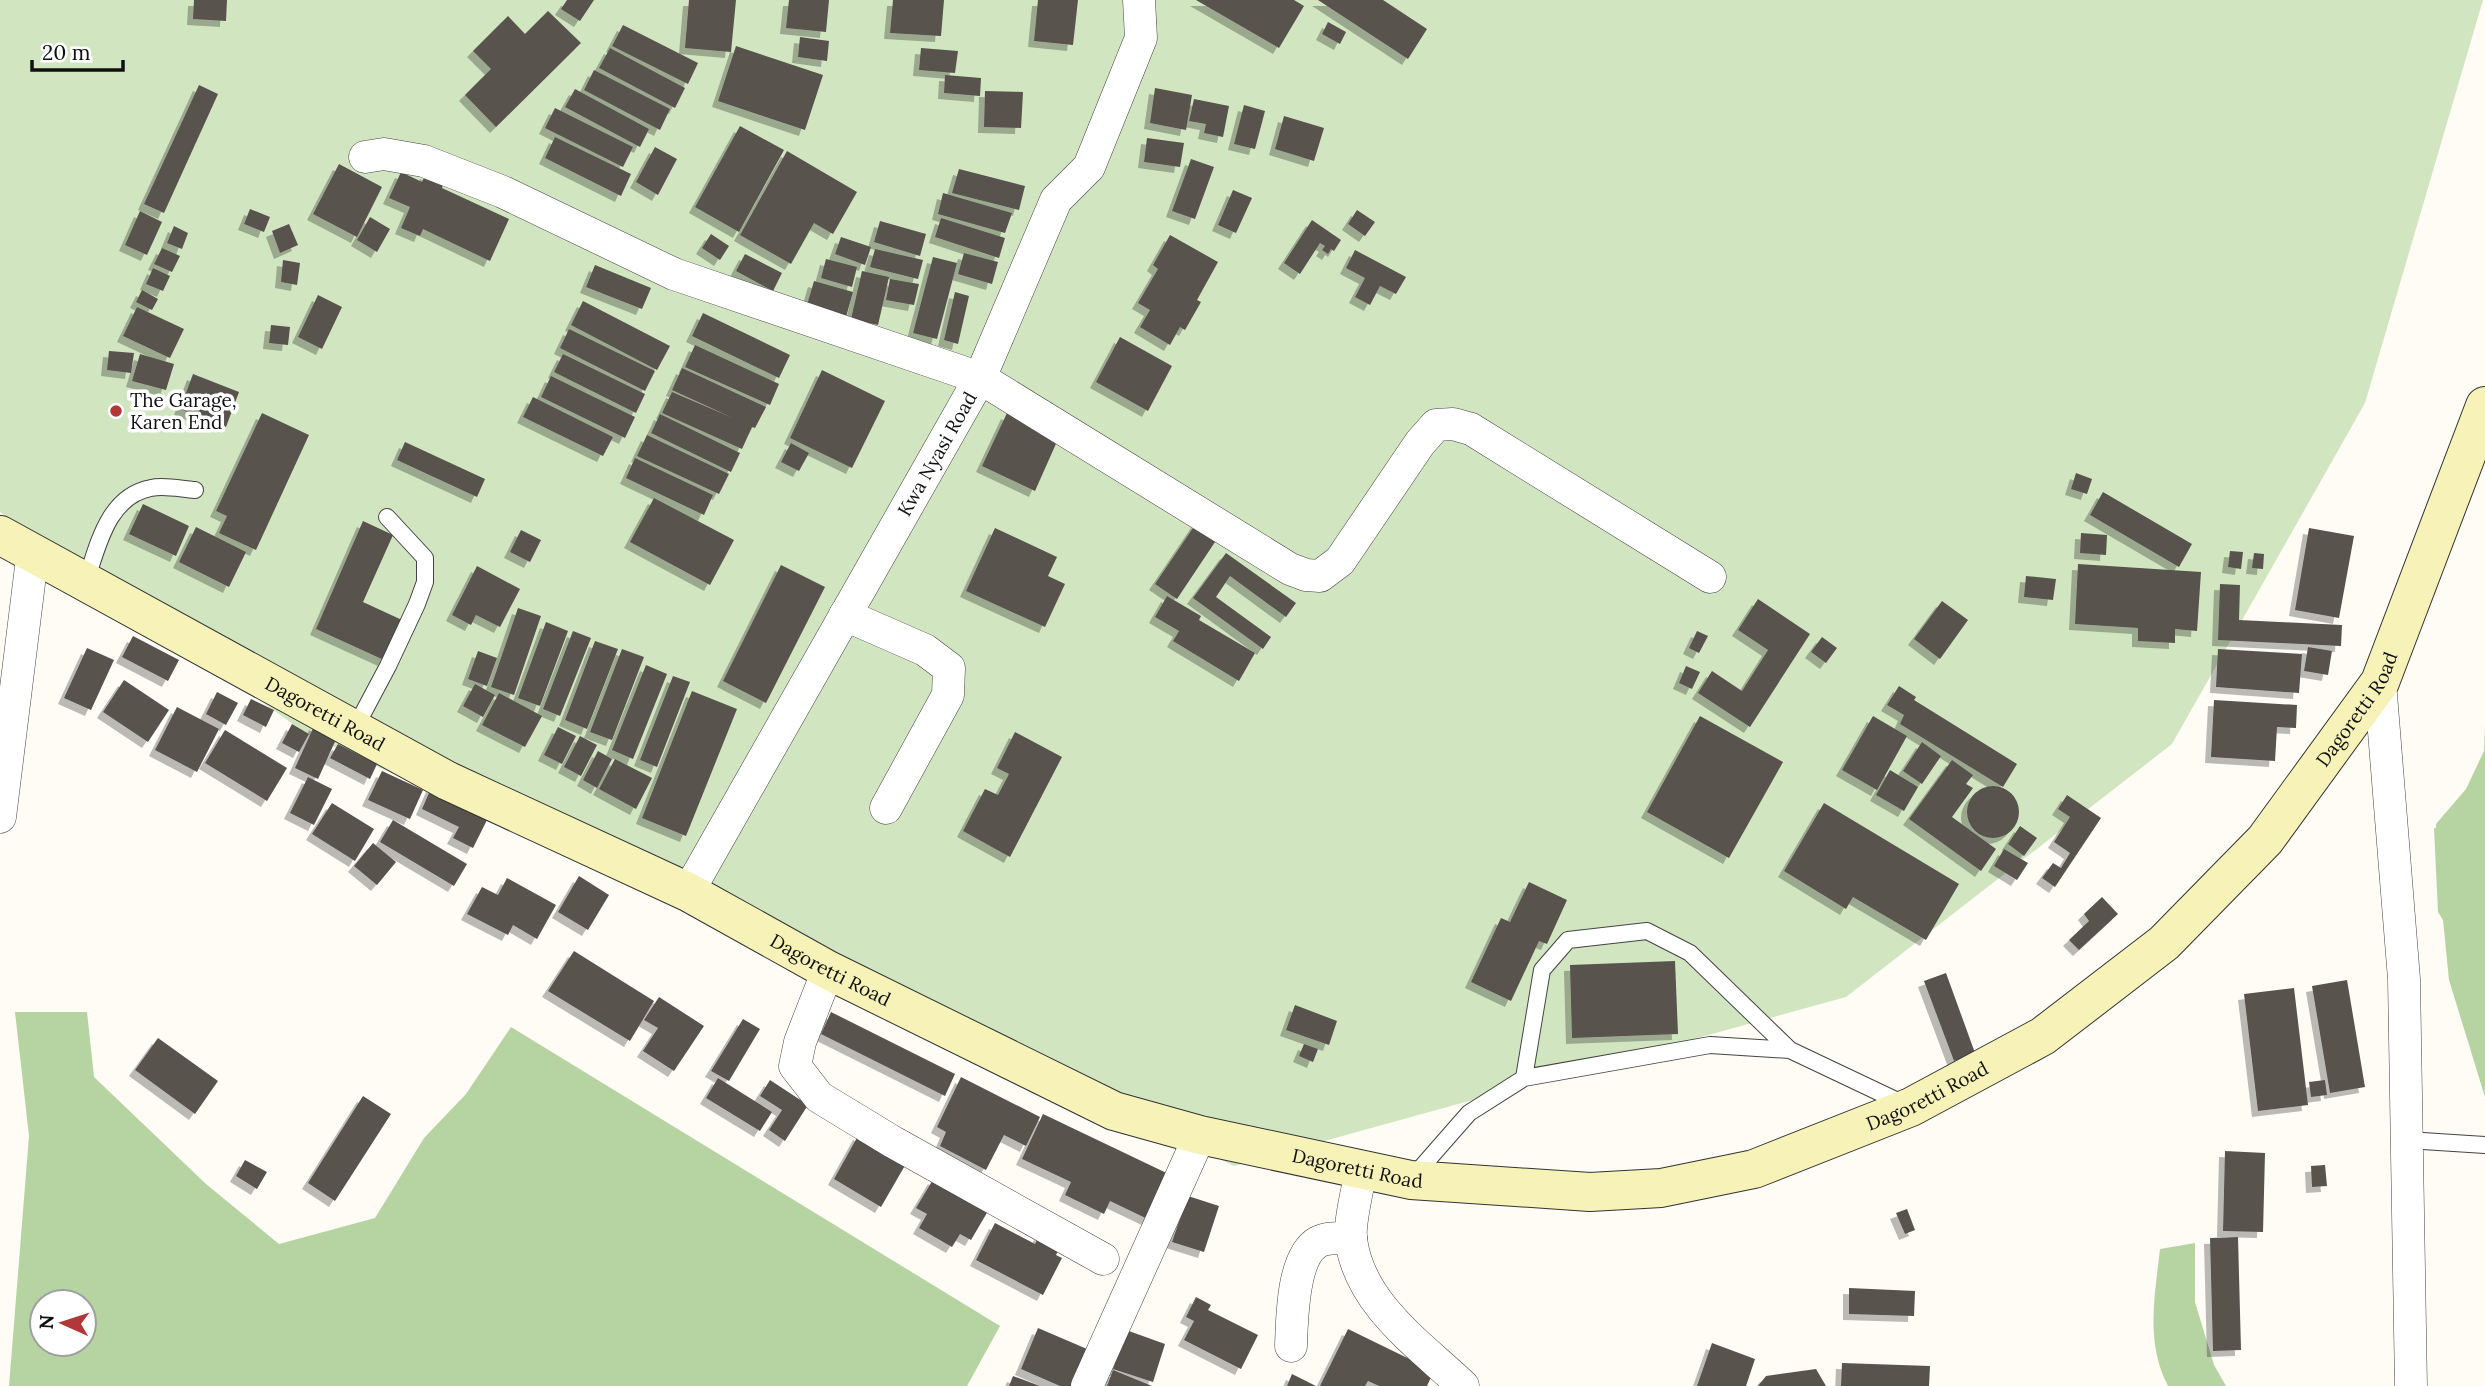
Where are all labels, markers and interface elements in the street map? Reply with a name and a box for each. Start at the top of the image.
scale bar [32,28,122,72]
text: 20 m [42,39,91,66]
street label: Kwa Nyasi Road [892,387,982,520]
place label: The Garage, Karen End [130,388,237,434]
marker: The Garage, Karen End [108,403,124,419]
street label: Dagoretti Road [2310,648,2402,771]
street label: Dagoretti Road [261,671,389,756]
street label: Dagoretti Road [766,928,895,1011]
street label: Dagoretti Road [1862,1056,1992,1136]
street label: Dagoretti Road [1290,1143,1424,1193]
north arrow [28,1288,98,1358]
text: N [34,1314,58,1330]

